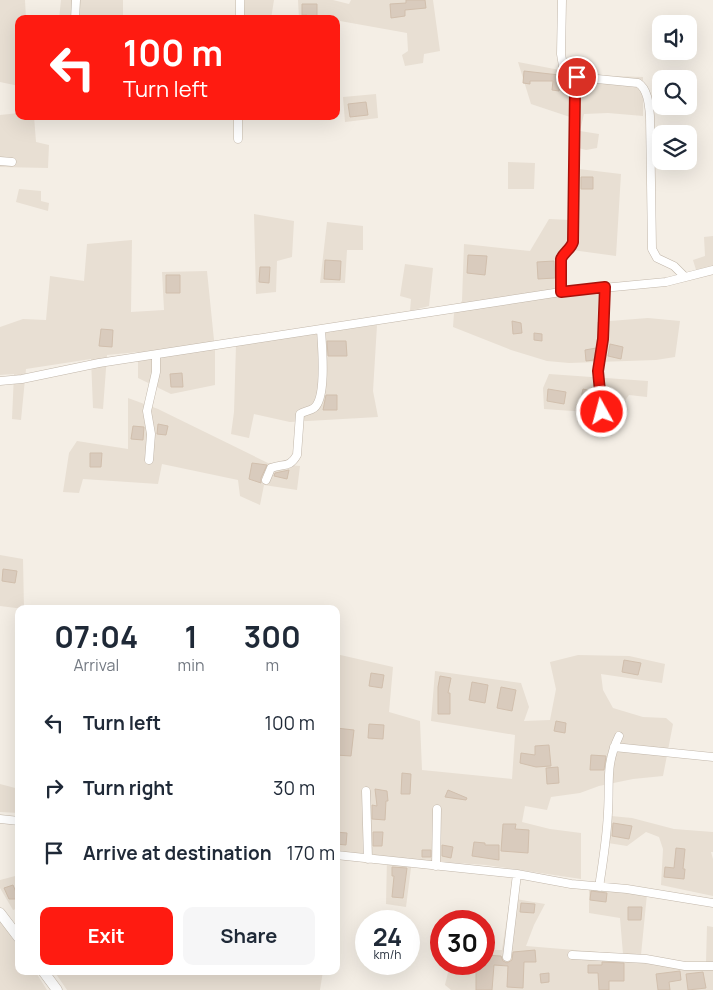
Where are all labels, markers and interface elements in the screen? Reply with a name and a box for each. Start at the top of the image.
map controls [652,15,697,170]
button: sound [652,15,697,60]
text: 100 m [123,29,223,77]
icon: left [40,35,105,100]
pin [556,56,598,98]
icon: arrive [563,63,591,91]
button: search [652,70,697,115]
text: Turn left [123,74,208,104]
button: layers [652,125,697,170]
position arrow [575,385,627,437]
text: 07:04 [54,616,138,657]
text: 1 [184,616,198,657]
text: 300 [244,616,301,657]
text: Arrival [73,654,119,676]
text: min [178,654,204,676]
text: m [265,654,279,676]
icon: left [40,709,68,737]
text: Turn left [83,710,161,736]
text: 100 m [264,710,315,736]
icon: right [40,774,68,802]
text: Turn right [83,775,173,801]
text: 30 m [273,775,315,801]
icon: arrive [40,839,68,867]
text: Arrive at destination [83,840,272,866]
text: 170 m [287,840,335,866]
button: Exit [40,907,173,965]
button: Share [183,907,315,965]
speed limit sign: 30 [430,910,495,975]
text: 24 [373,919,402,954]
text: km/h [374,946,401,963]

